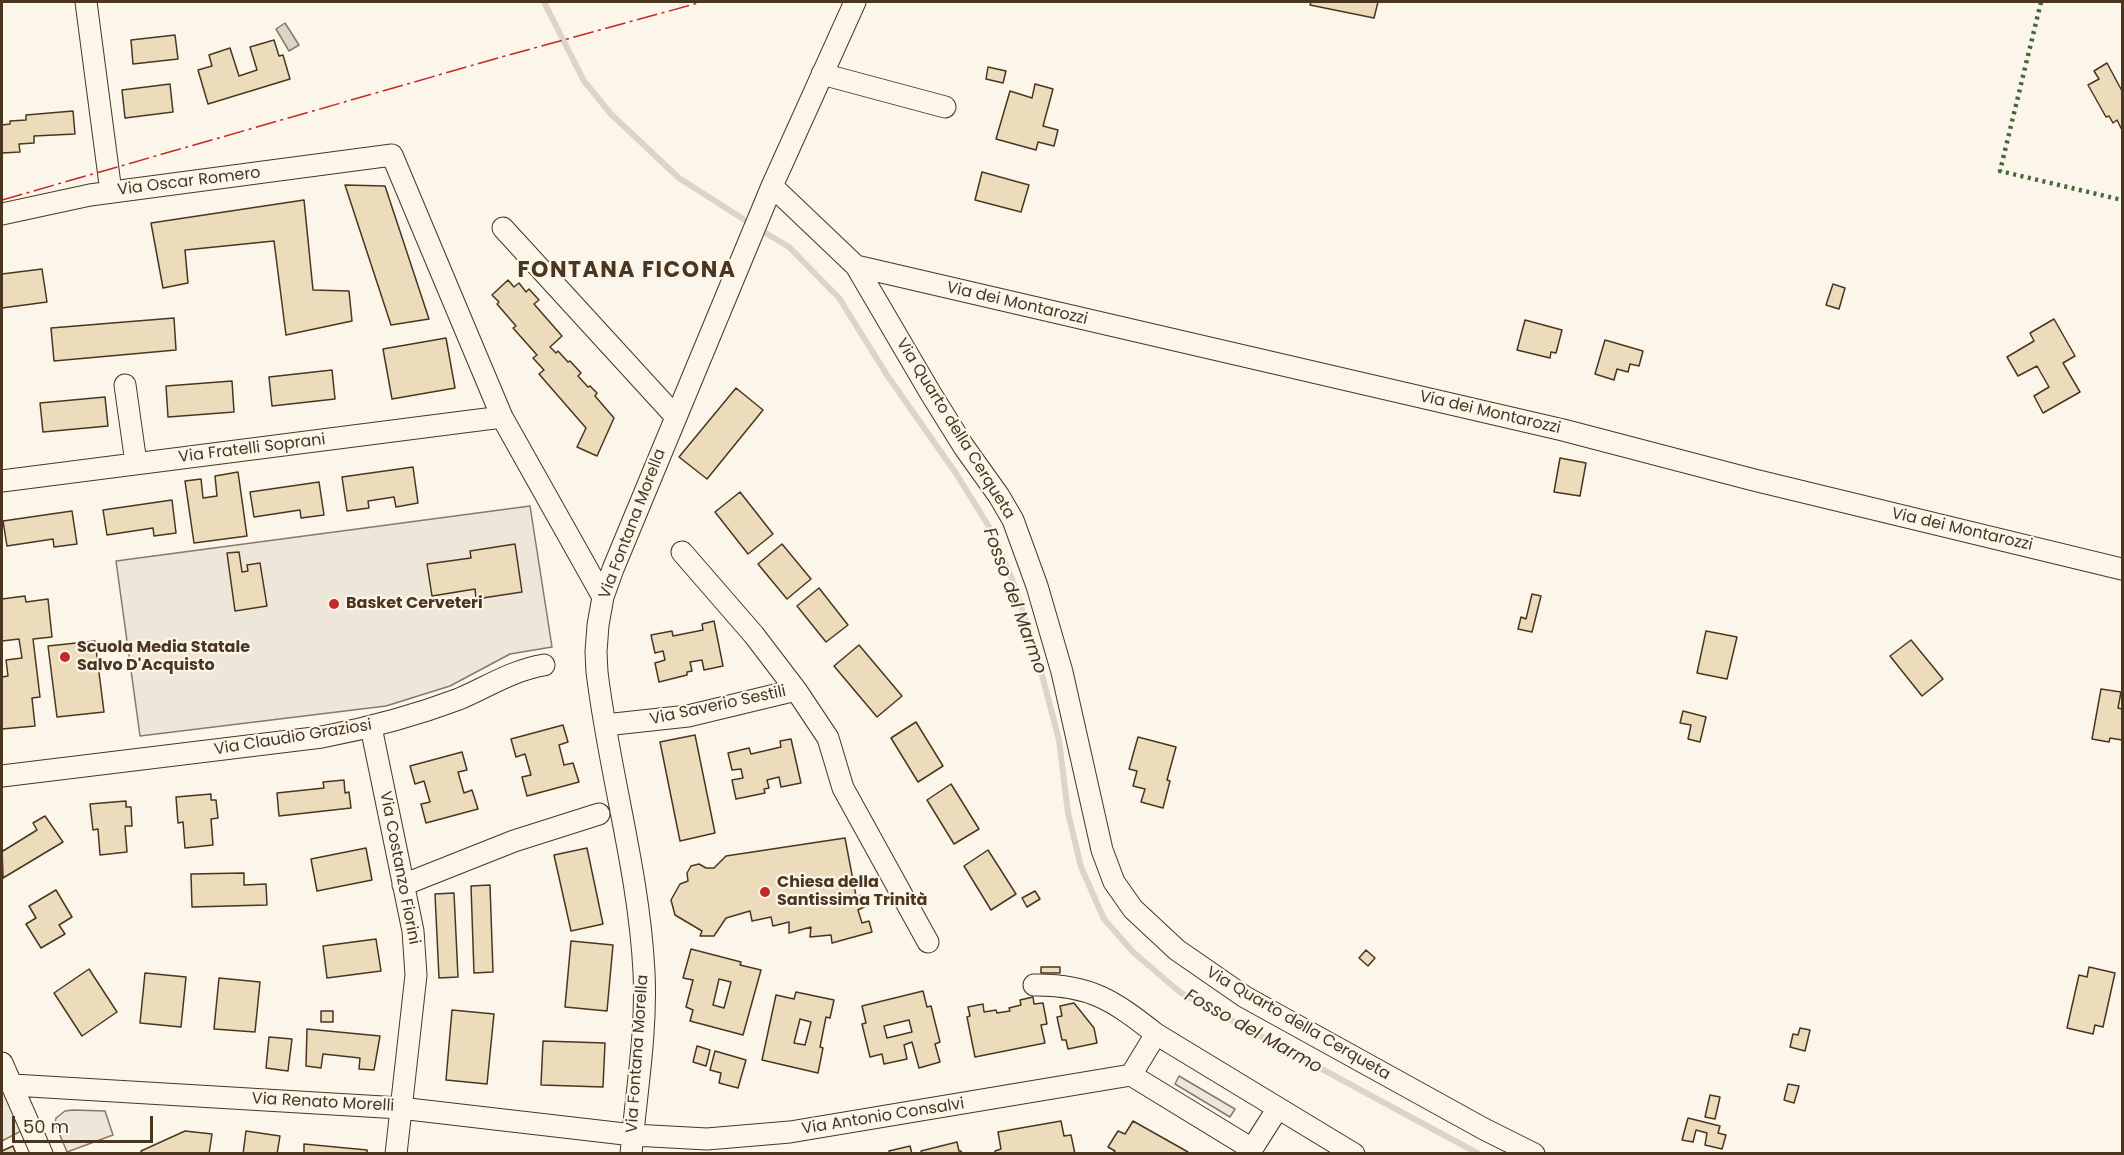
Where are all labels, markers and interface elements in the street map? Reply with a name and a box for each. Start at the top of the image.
street label: Via Oscar Romero [116,164,262,200]
district label: FONTANA FICONA [518,258,736,284]
street label: Via dei Montarozzi [944,278,1090,330]
street label: Via Quarto della Cerqueta [891,335,1019,523]
street label: Via dei Montarozzi [1417,387,1563,439]
street label: Via Fratelli Soprani [177,430,327,468]
street label: Via Fontana Morella [596,446,670,602]
street label: Via dei Montarozzi [1889,504,2035,556]
water label: Fosso del Marmo [978,525,1050,677]
place label: Basket Cerveteri [346,594,483,614]
marker: Basket Cerveteri [327,597,341,611]
place label: Scuola Media Statale Salvo D'Acquisto [77,638,250,676]
marker: Scuola Media Statale Salvo D'Acquisto [58,650,72,664]
street label: Via Saverio Sestili [648,682,788,730]
street label: Via Claudio Graziosi [213,716,373,760]
street label: Via Costanzo Fiorini [375,790,423,946]
place label: Chiesa della Santissima Trinità [777,873,927,911]
marker: Chiesa della Santissima Trinità [758,885,772,899]
street label: Via Quarto della Cerqueta [1203,963,1393,1085]
street label: Via Fontana Morella [623,974,653,1134]
water label: Fosso del Marmo [1180,985,1326,1079]
street label: Via Renato Morelli [251,1090,395,1116]
street label: Via Antonio Consalvi [800,1095,966,1139]
scale bar [15,1104,156,1142]
text: 50 m [23,1114,69,1139]

